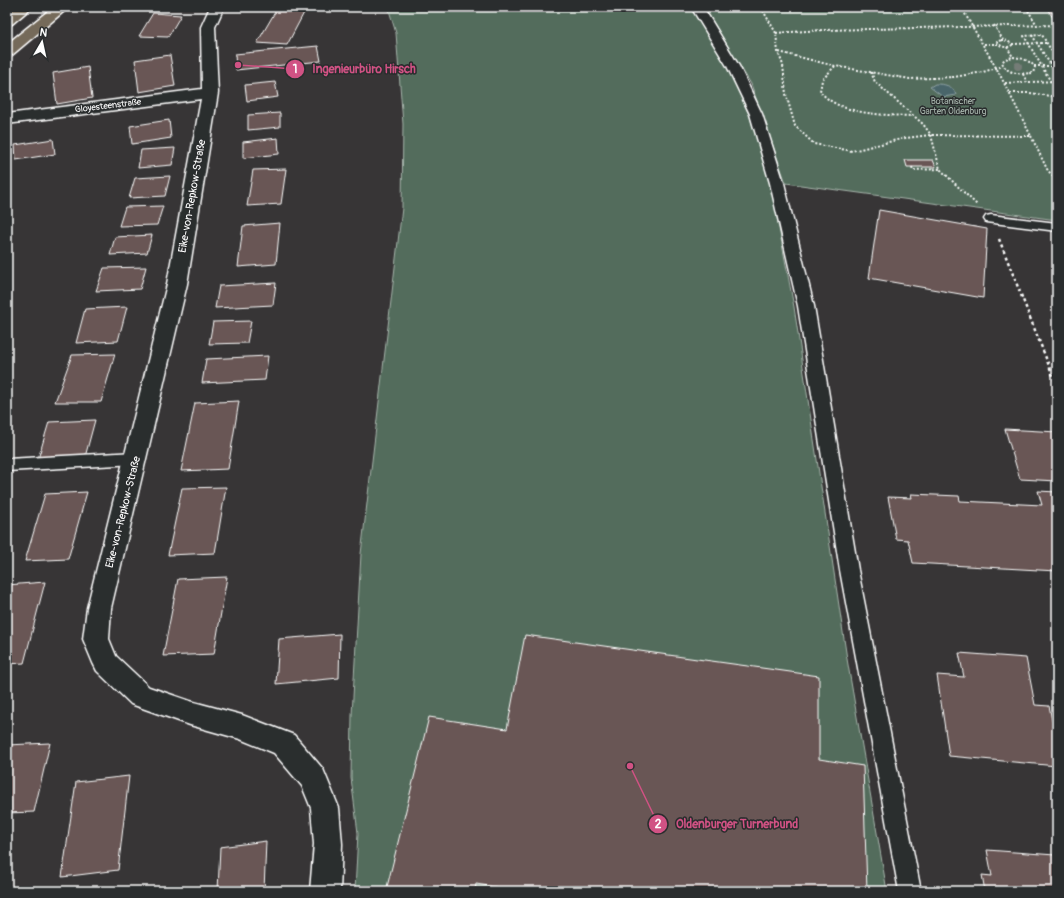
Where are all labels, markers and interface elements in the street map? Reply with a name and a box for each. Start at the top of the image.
north arrow [22,22,62,62]
text: N [39,26,49,40]
callout: Ingenieurbüro Hirsch [285,57,424,81]
text: 1 [293,62,297,77]
text: Ingenieurbüro Hirsch [312,62,416,77]
street label: Gloyesteenstraße [74,96,142,116]
park label: Botanischer Garten Oldenburg [920,96,987,117]
street label: Eike-von-Repkow-Straße [176,138,208,254]
street label: Eike-von-Repkow-Straße [103,454,143,569]
callout: Oldenburger Turnerbund [648,812,806,836]
text: 2 [655,817,662,832]
text: Oldenburger Turnerbund [676,817,798,832]

